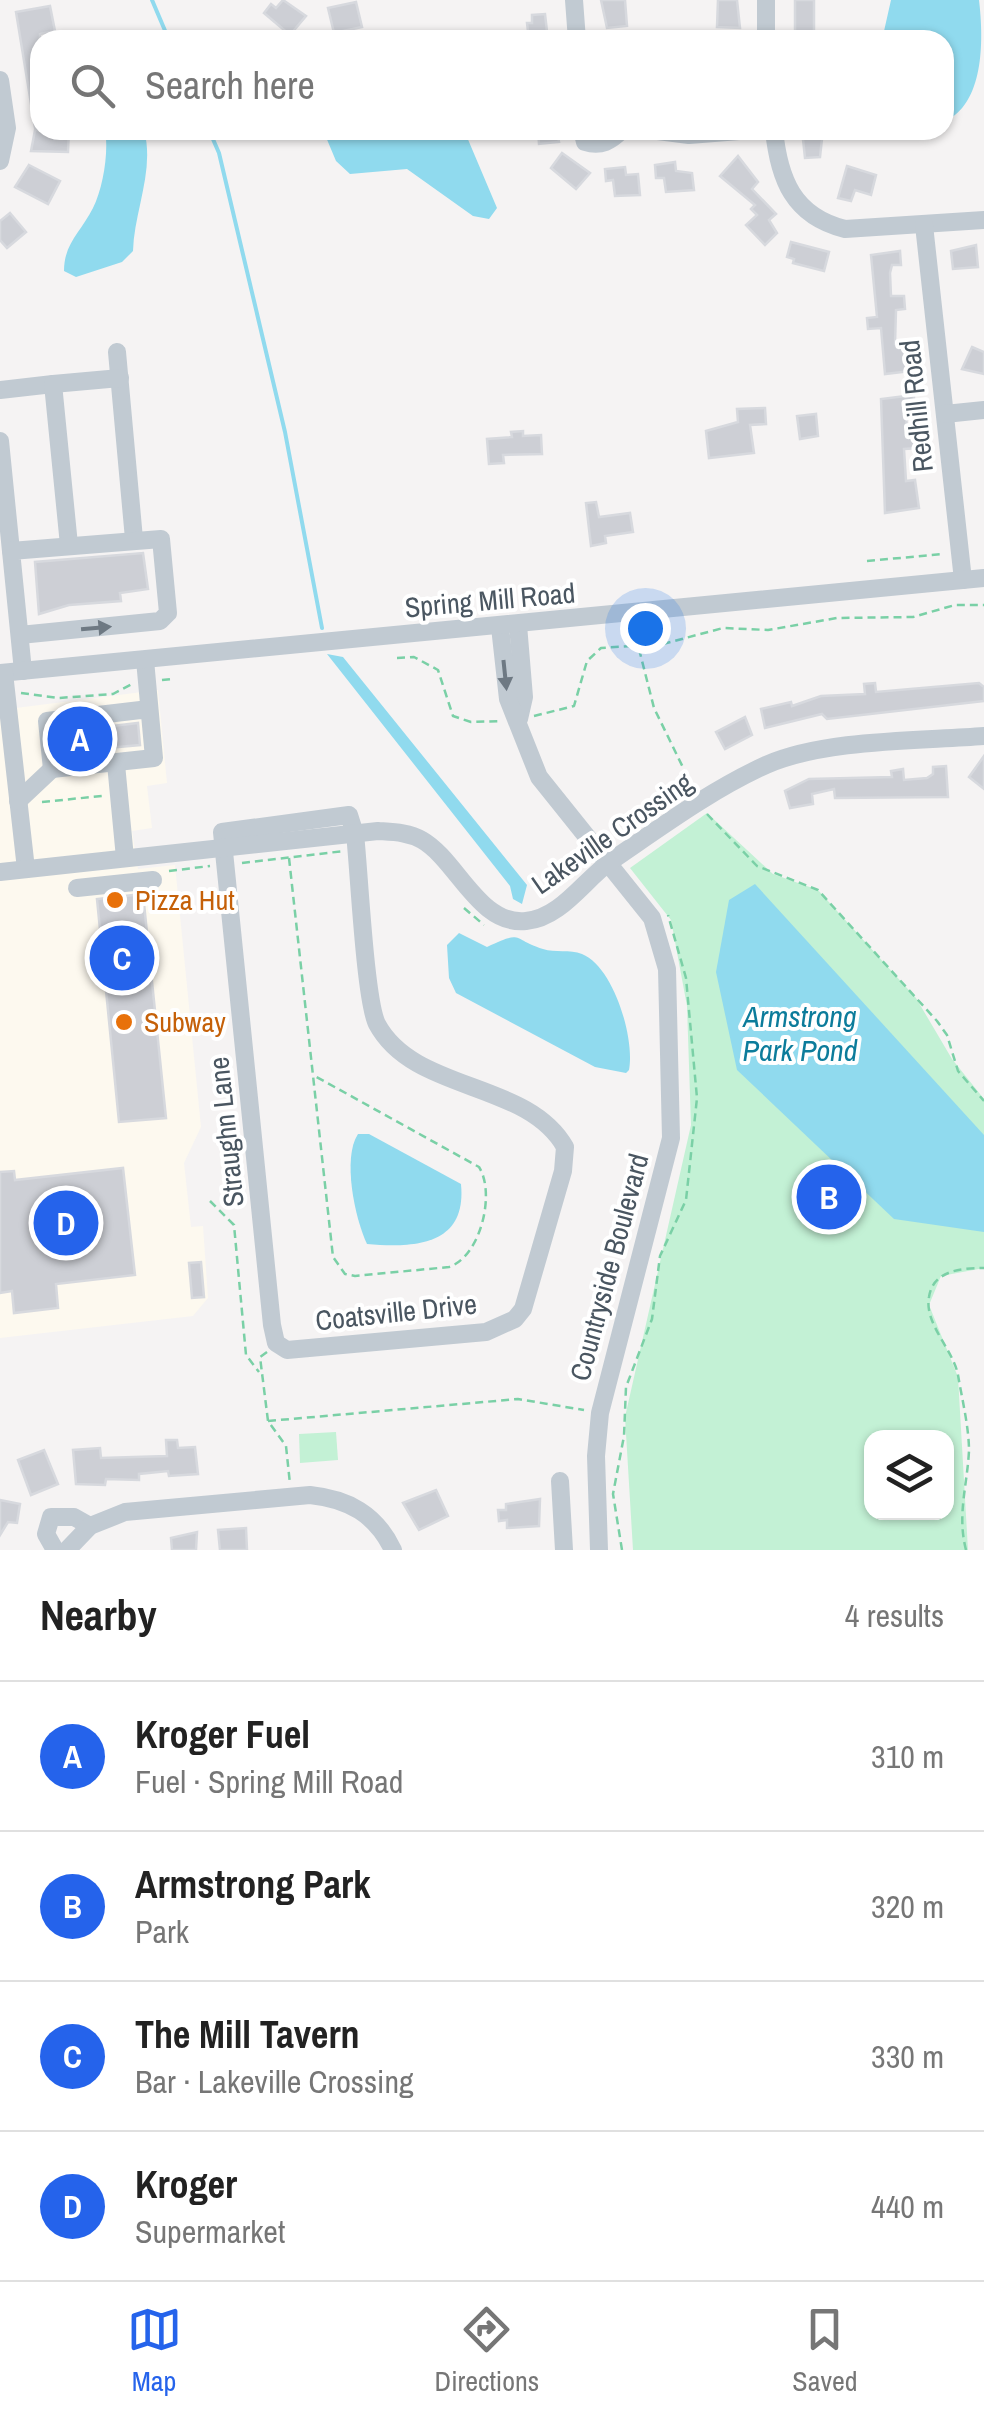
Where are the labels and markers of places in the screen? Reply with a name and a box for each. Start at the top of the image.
pin: A [48,702,112,776]
place label: Pizza Hut [135,881,235,919]
marker: Pizza Hut [104,889,126,911]
pin: C [90,920,154,996]
place label: Subway [144,1003,226,1041]
marker: Subway [113,1011,135,1033]
pin: B [796,1160,862,1234]
pin: D [34,1186,98,1260]

